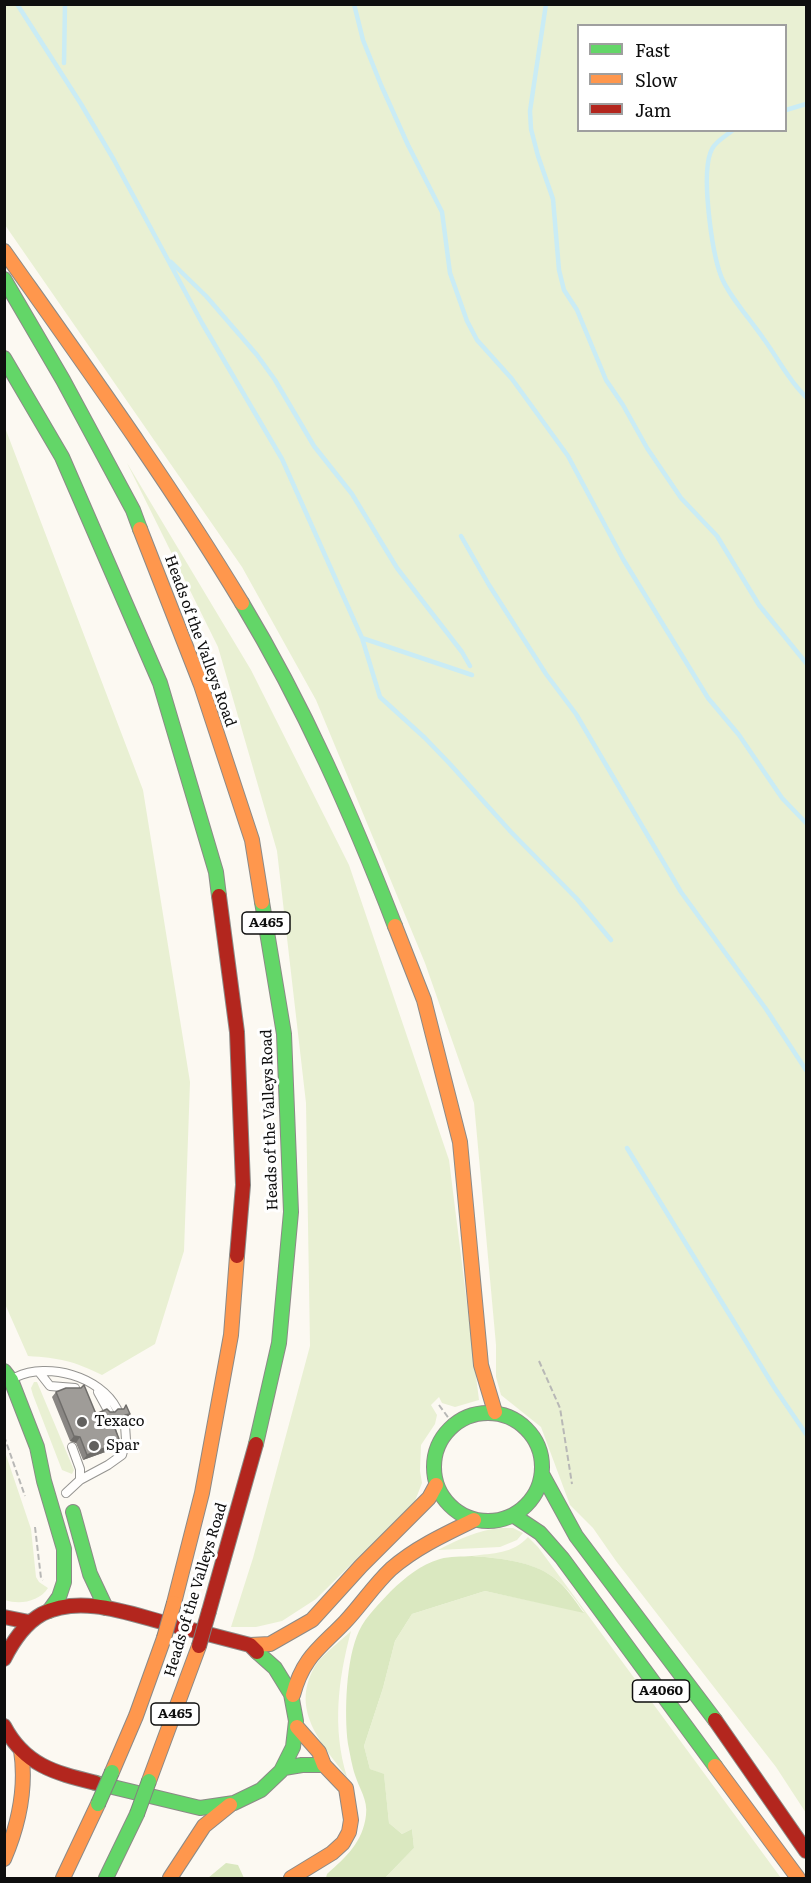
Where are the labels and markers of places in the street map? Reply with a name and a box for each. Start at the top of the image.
place label: Texaco [94,1413,144,1431]
marker: Texaco [75,1415,89,1429]
place label: Spar [106,1437,139,1455]
marker: Spar [87,1439,101,1453]

